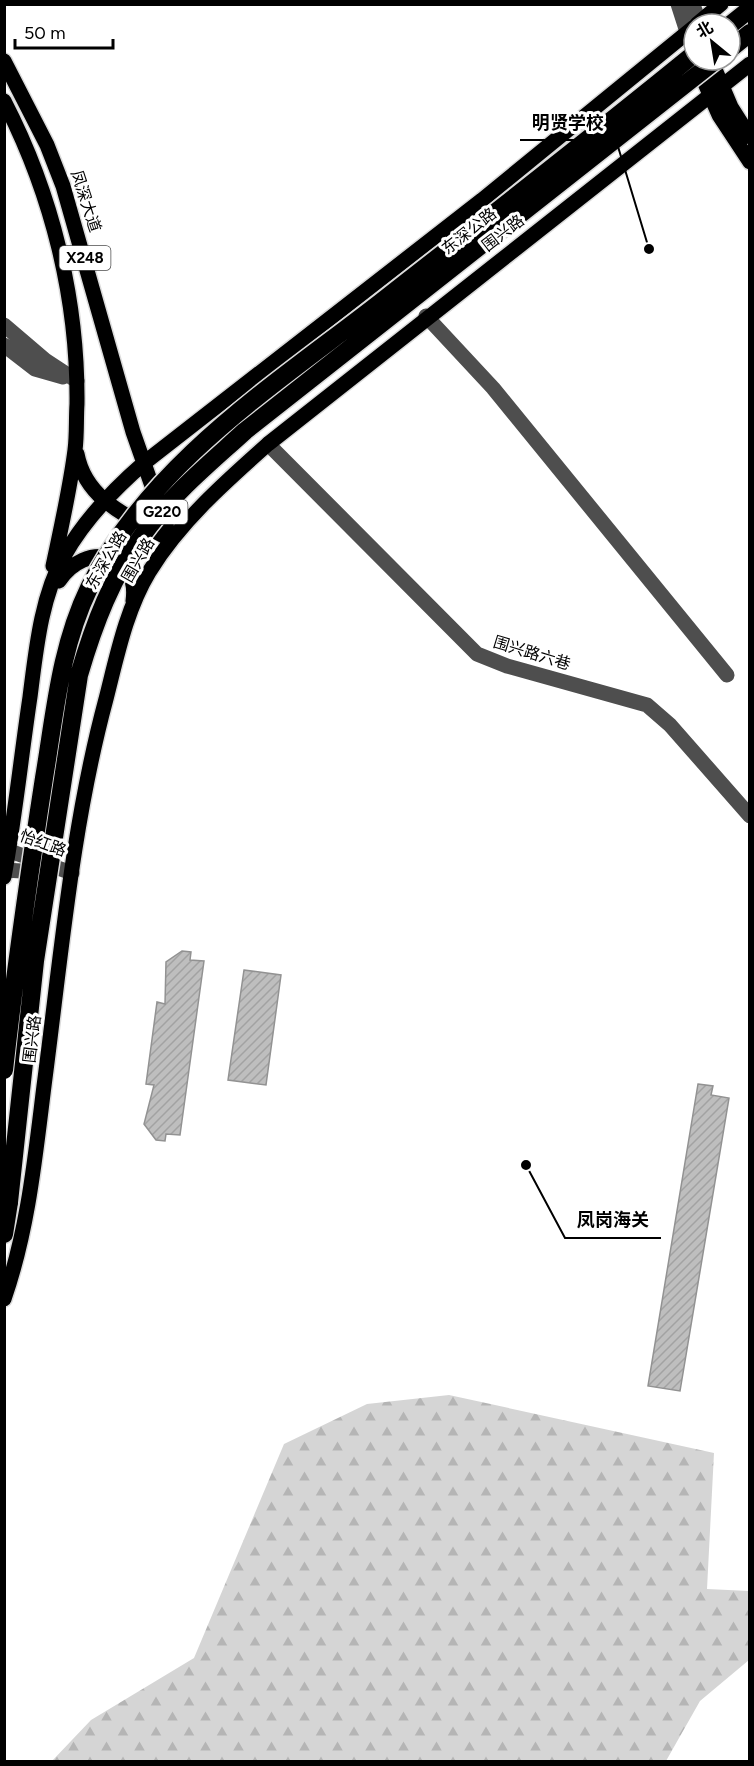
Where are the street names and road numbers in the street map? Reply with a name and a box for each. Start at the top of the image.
street label: 凤深大道 [67,168,105,234]
street label: 东深公路 [438,204,500,258]
street label: 围兴路 [478,211,528,255]
road number: X248 [60,246,110,270]
road number: G220 [136,500,188,524]
street label: 东深公路 [82,528,130,592]
street label: 围兴路 [118,534,158,586]
street label: 围兴路六巷 [491,632,573,674]
street label: 怡红路 [17,826,69,860]
street label: 围兴路 [20,1014,44,1064]

